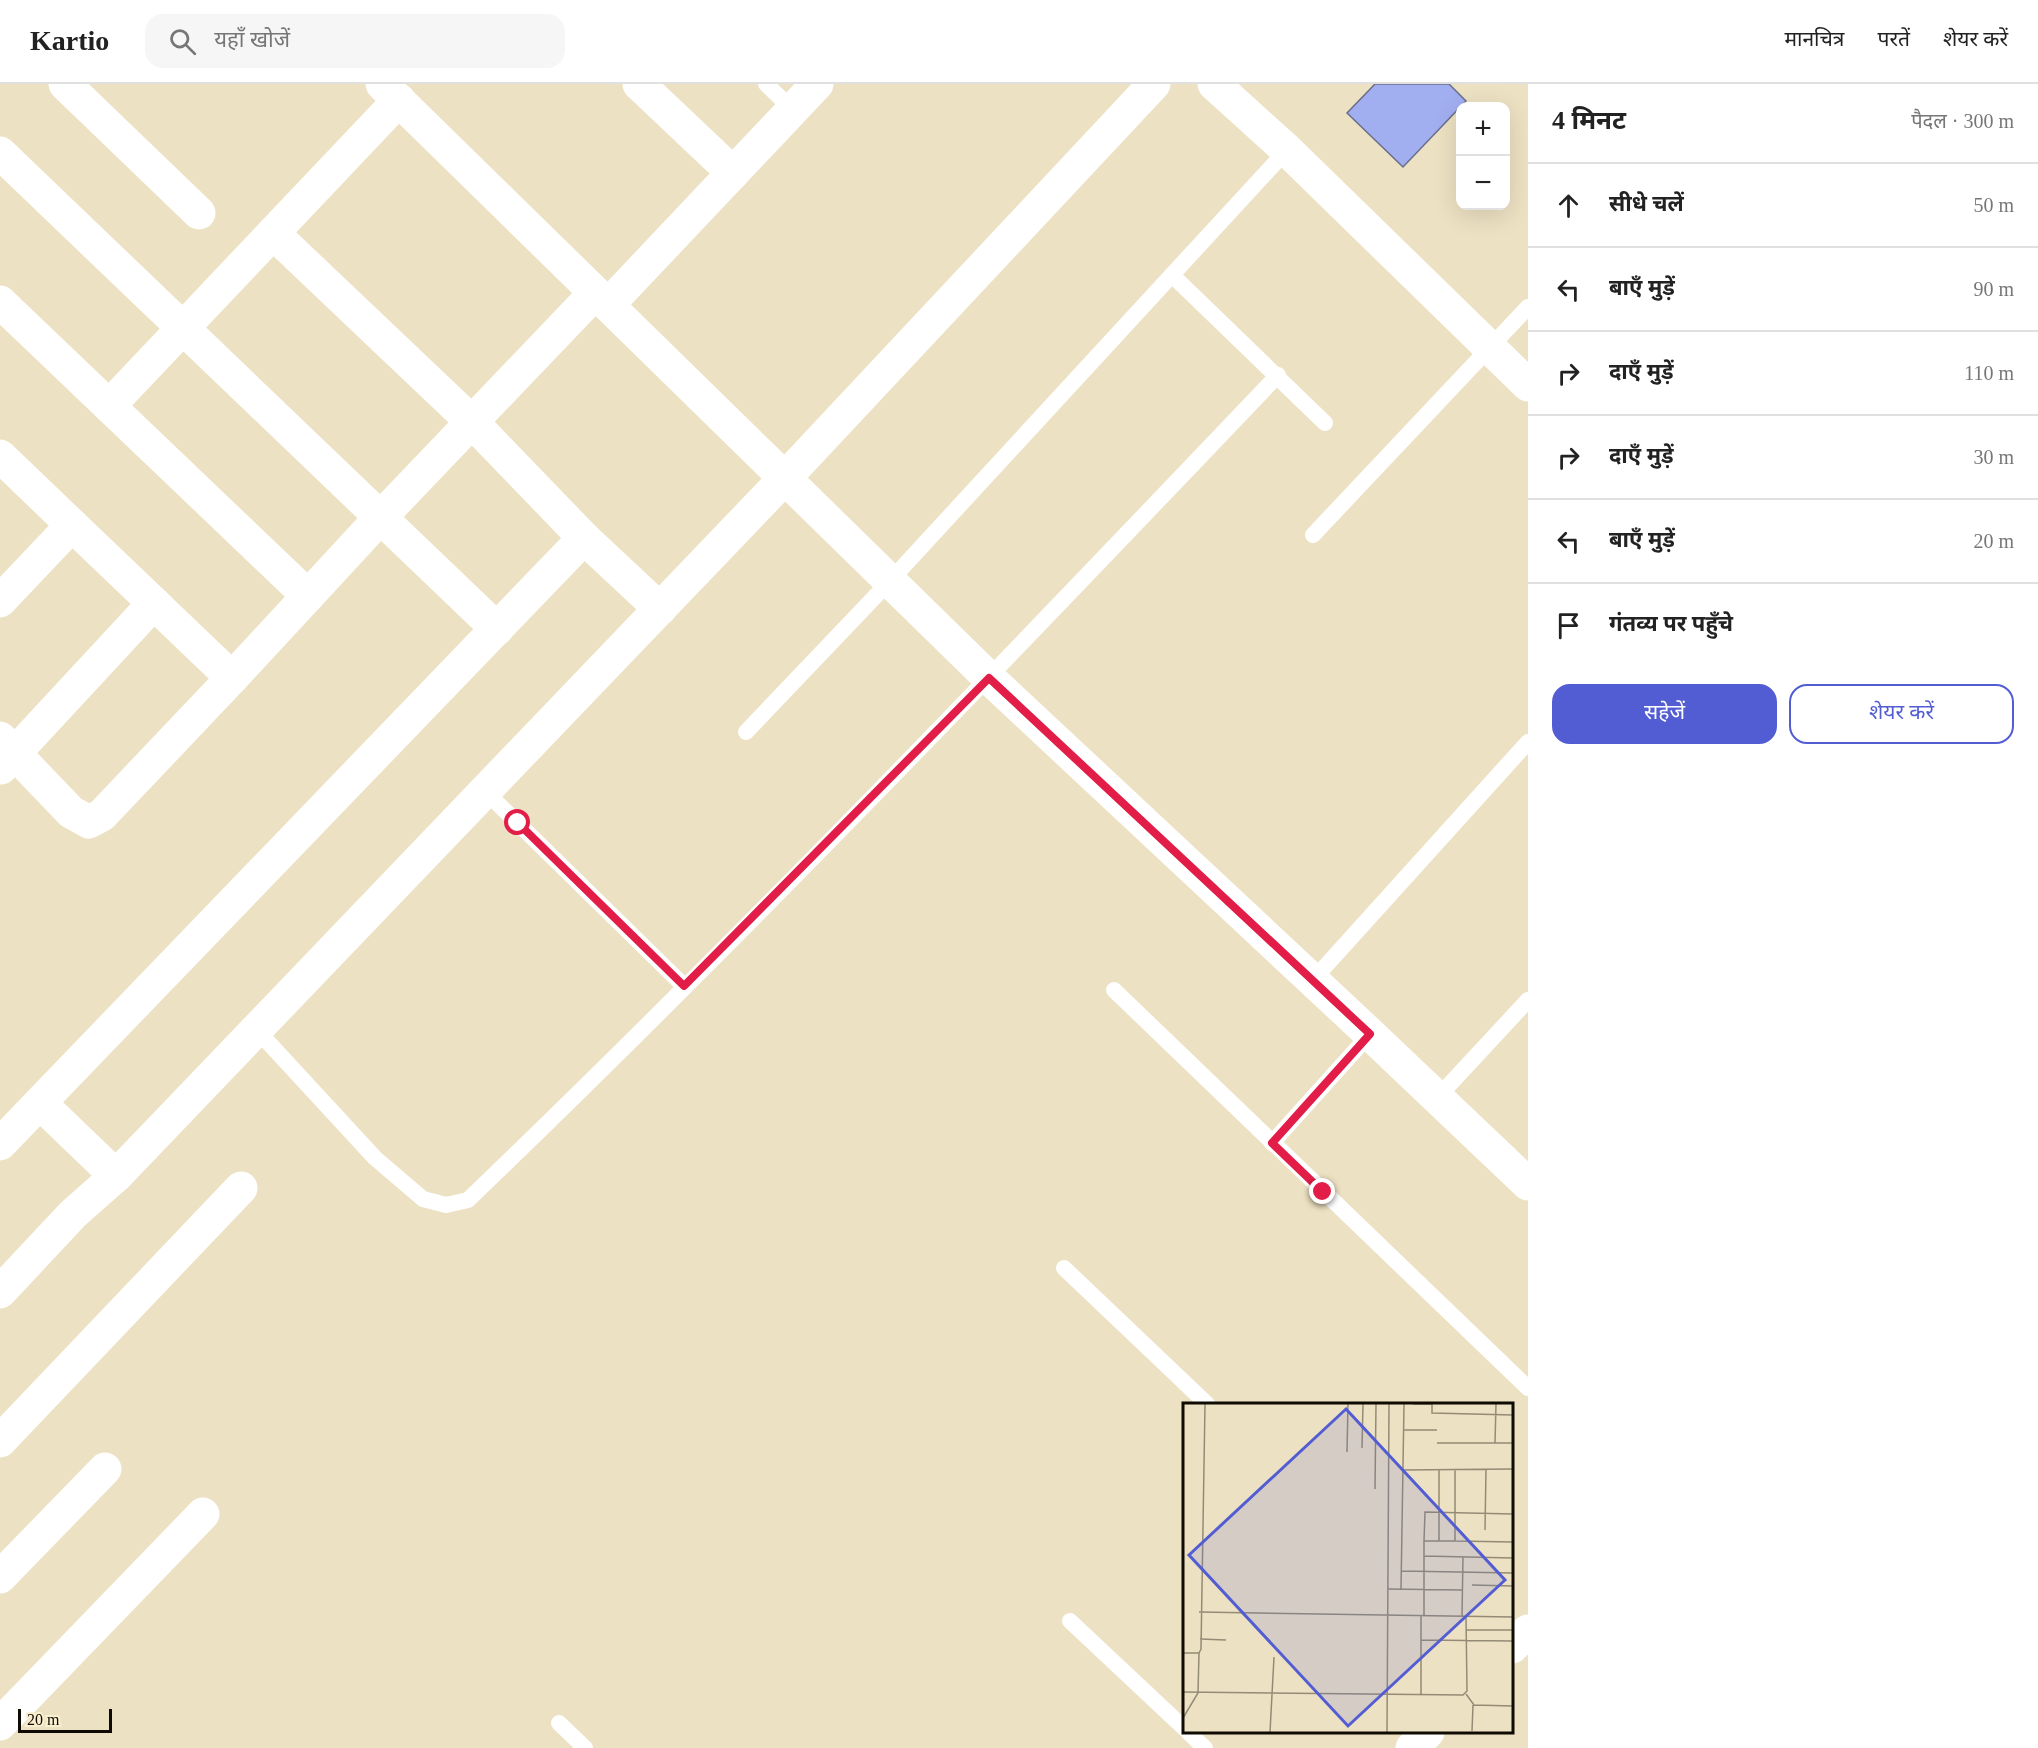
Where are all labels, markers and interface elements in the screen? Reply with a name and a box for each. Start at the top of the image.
search box [145,14,565,68]
text: Kartio [30,25,109,56]
icon: search [166,25,199,58]
text: यहाँ खोजें [214,27,290,52]
text: मानचित्र [1784,27,1844,51]
text: परतें [1877,27,1910,51]
text: शेयर करें [1943,27,2008,51]
map controls [1456,102,1510,210]
button: + [1456,102,1510,156]
text: 4 मिनट [1552,106,1626,135]
text: पैदल · 300 m [1911,110,2014,132]
button: − [1456,156,1510,210]
icon: ahead [1552,189,1585,222]
text: सीधे चलें [1609,191,1684,216]
text: 50 m [1973,194,2014,216]
icon: left [1552,273,1585,306]
text: बाएँ मुड़ें [1609,275,1675,300]
text: 90 m [1973,278,2014,300]
icon: right [1552,357,1585,390]
text: दाएँ मुड़ें [1609,359,1674,384]
text: 110 m [1964,362,2014,384]
icon: right [1552,441,1585,474]
text: दाएँ मुड़ें [1609,443,1674,468]
text: 30 m [1973,446,2014,468]
icon: left [1552,525,1585,558]
text: बाएँ मुड़ें [1609,527,1675,552]
text: 20 m [1973,530,2014,552]
icon: arrive [1552,609,1585,642]
text: गंतव्य पर पहुँचे [1609,611,1733,636]
button: सहेजें [1552,684,1777,744]
button: शेयर करें [1789,684,2014,744]
route start [504,809,530,835]
route end [1309,1178,1335,1204]
inset map [1183,1403,1513,1733]
scale bar [18,1706,112,1734]
text: 20 m [27,1711,59,1728]

